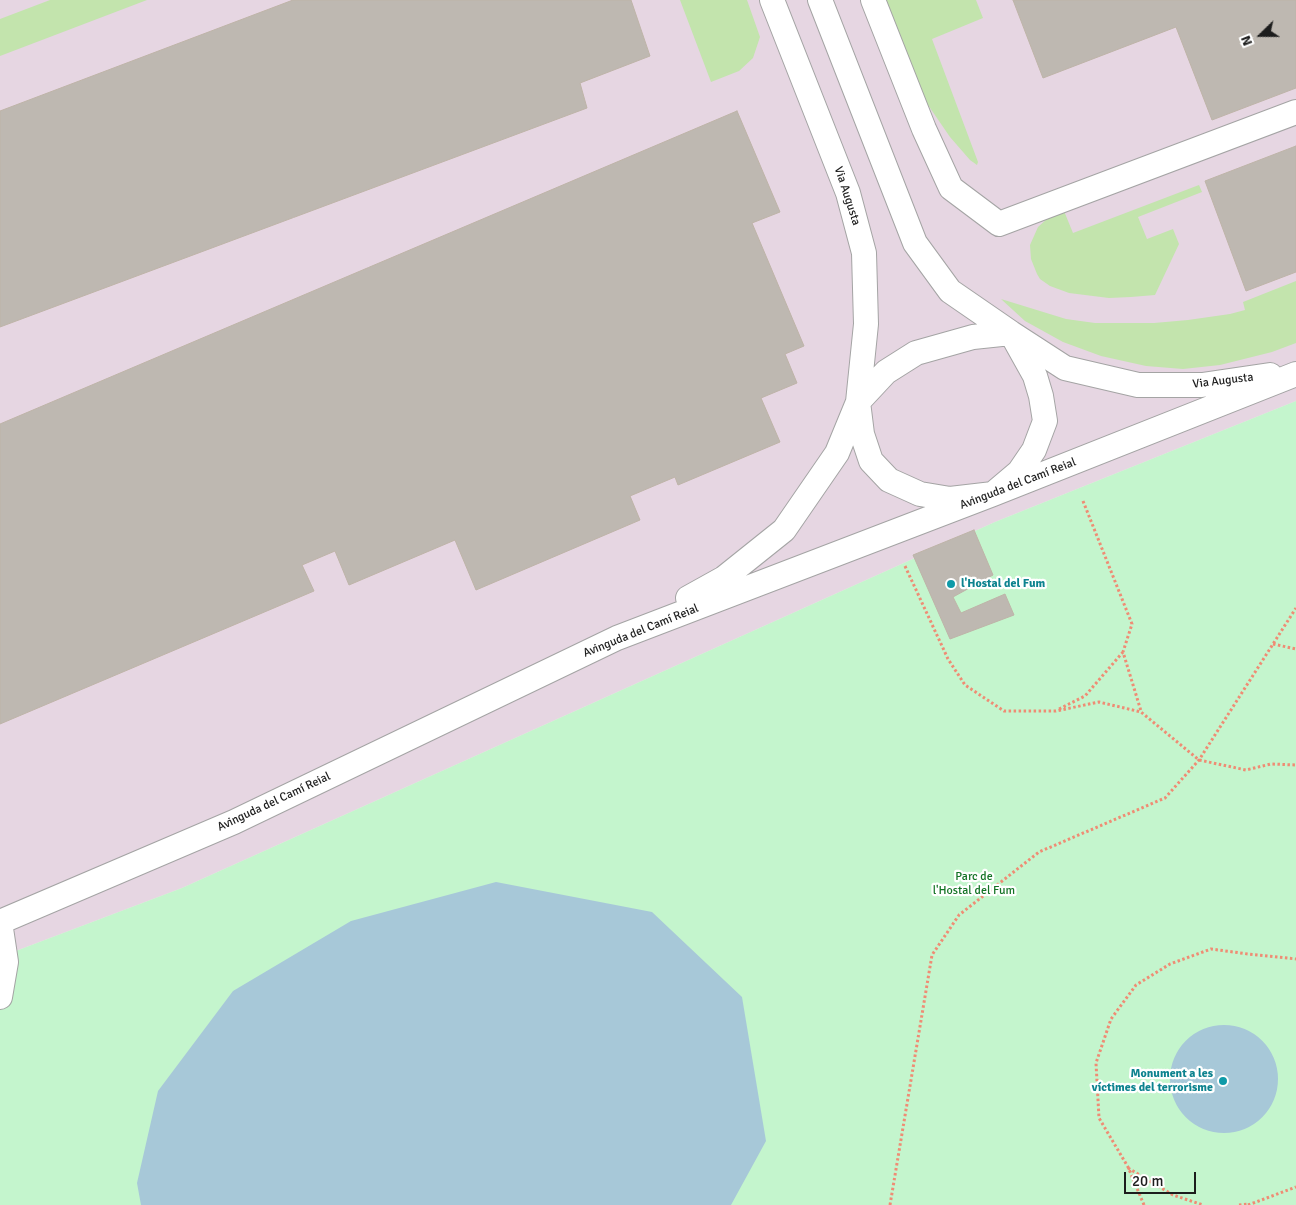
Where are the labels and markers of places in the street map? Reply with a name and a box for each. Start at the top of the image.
place label: l'Hostal del Fum [961,577,1045,591]
marker: l'Hostal del Fum [945,578,957,590]
place label: Monument a les víctimes del terrorisme [1092,1067,1213,1095]
marker: Monument a les víctimes del terrorisme [1217,1075,1229,1087]

